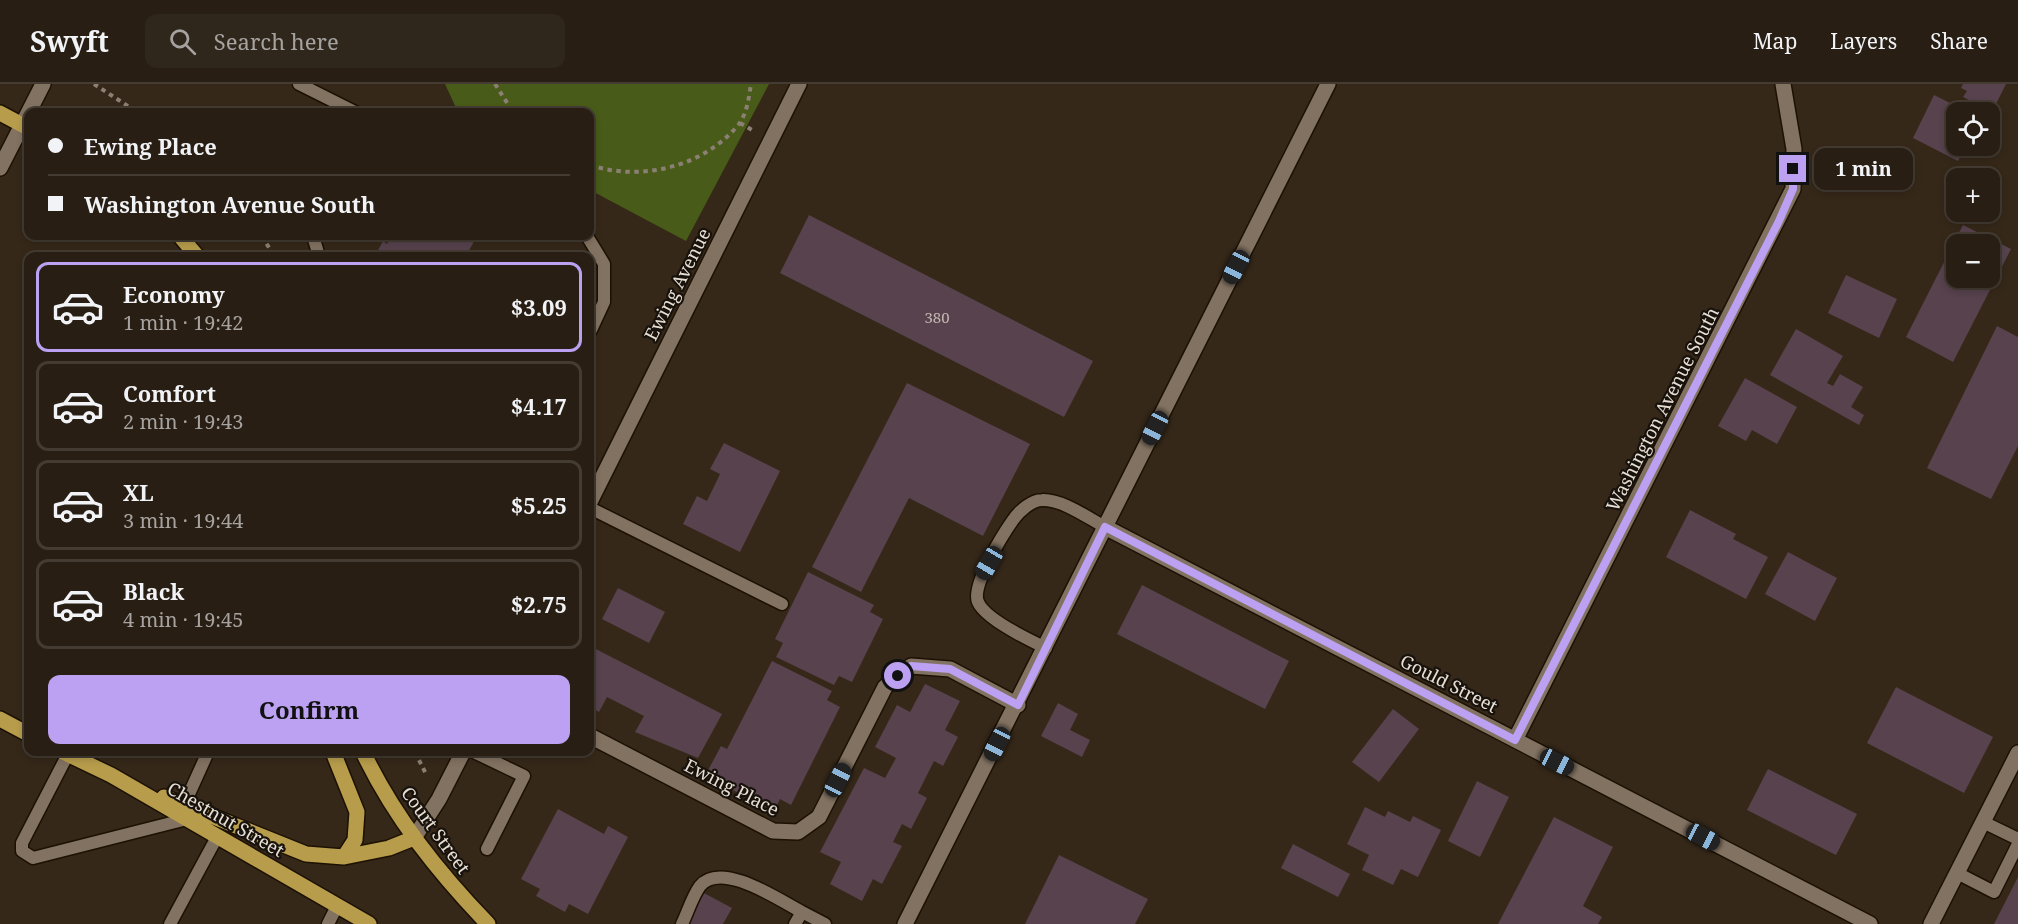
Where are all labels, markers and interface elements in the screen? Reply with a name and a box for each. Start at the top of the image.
search box [145,14,565,68]
text: Swyft [30,22,109,60]
icon: search [166,25,199,58]
text: Search here [214,26,339,56]
text: Map [1753,27,1797,55]
text: Layers [1830,27,1897,55]
text: Share [1930,27,1988,55]
map controls [1946,102,2000,288]
button: locate [1946,102,2000,156]
text: Ewing Place [84,131,217,161]
callout: 1 min [1814,148,1913,190]
route end [1779,155,1806,182]
text: 1 min [1835,155,1892,182]
button: + [1946,168,2000,222]
text: Washington Avenue South [84,189,375,219]
street label: Ewing Avenue [638,224,716,344]
button: − [1946,234,2000,288]
car [1220,247,1252,287]
text: Economy [123,279,225,309]
icon: car [51,280,105,334]
text: $3.09 [511,292,567,322]
street label: Washington Avenue South [1600,303,1724,515]
house number: 380 [924,307,950,327]
text: 1 min · 19:42 [123,309,243,336]
text: Comfort [123,378,216,408]
icon: car [51,379,105,433]
text: $4.17 [511,391,567,421]
text: 2 min · 19:43 [123,408,243,435]
car [1139,408,1171,448]
text: XL [123,477,154,507]
icon: car [51,478,105,532]
text: $5.25 [511,490,567,520]
text: 3 min · 19:44 [123,507,243,534]
car [972,543,1006,583]
text: Black [123,576,184,606]
icon: car [51,577,105,631]
text: $2.75 [511,589,567,619]
text: 4 min · 19:45 [123,606,243,633]
street label: Gould Street [1396,648,1502,718]
route start [884,662,911,689]
button: Confirm [48,675,570,744]
car [981,724,1013,764]
car [1537,746,1577,778]
street label: Ewing Place [680,753,784,821]
car [822,760,854,800]
street label: Chestnut Street [163,776,289,862]
street label: Court Street [396,781,476,879]
car [1683,821,1723,853]

